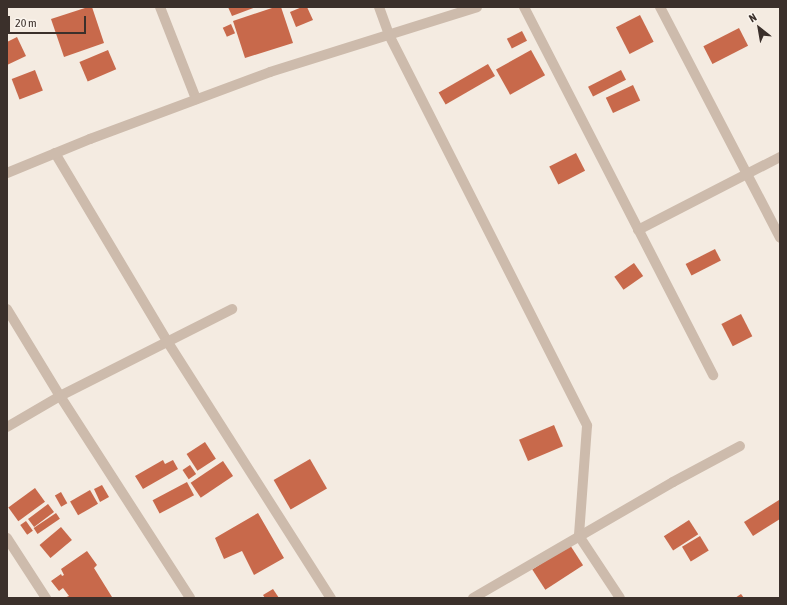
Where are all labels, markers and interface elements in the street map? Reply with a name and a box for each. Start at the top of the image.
scale bar [10,8,88,34]
north arrow [739,8,779,48]
text: N [747,11,759,25]
text: 20 m [15,16,37,30]

